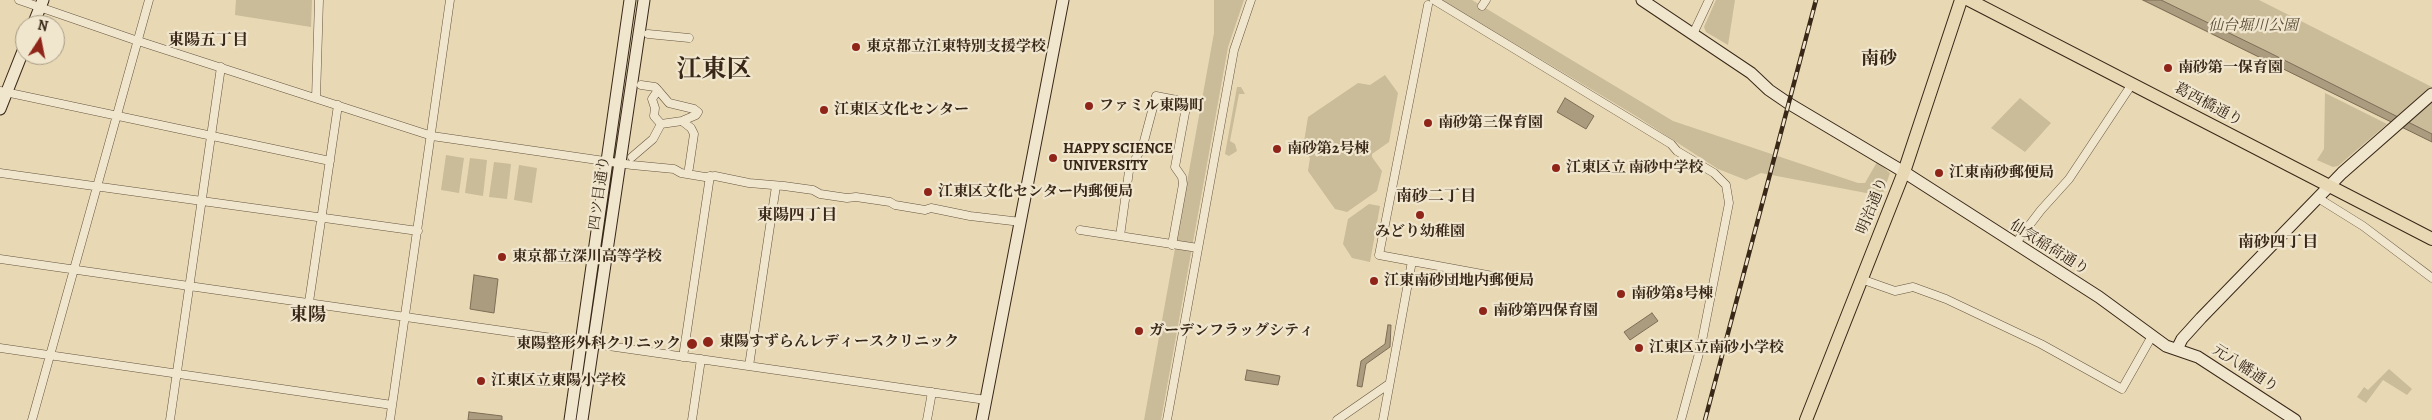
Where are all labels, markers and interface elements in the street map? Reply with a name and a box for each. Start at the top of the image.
north arrow [15,15,65,65]
text: N [36,15,50,36]
park label: 仙台堀川公園 [2208,17,2298,35]
district label: 東陽五丁目 [168,31,248,51]
place label: 東京都立江東特別支援学校 [866,38,1046,56]
marker: 東京都立江東特別支援学校 [850,41,862,53]
district label: 南砂 [1861,49,1897,71]
district label: 江東区 [677,56,751,86]
place label: 南砂第一保育園 [2178,59,2283,77]
marker: 南砂第一保育園 [2162,62,2174,74]
street label: 葛西橋通り [2171,79,2245,131]
place label: ファミル東陽町 [1099,97,1204,115]
marker: ファミル東陽町 [1083,100,1095,112]
place label: 江東区文化センター [834,101,969,119]
marker: 江東区文化センター [818,104,830,116]
place label: 南砂第三保育園 [1438,114,1543,132]
marker: 南砂第三保育園 [1422,117,1434,129]
place label: HAPPY SCIENCE UNIVERSITY [1063,140,1173,175]
place label: 南砂第2号棟 [1287,140,1369,158]
marker: 南砂第2号棟 [1271,143,1283,155]
marker: HAPPY SCIENCE UNIVERSITY [1047,152,1059,164]
street label: 四ツ目通り [586,155,614,231]
place label: 江東区立 南砂中学校 [1566,159,1704,177]
marker: 江東区立 南砂中学校 [1550,162,1562,174]
place label: 江東南砂郵便局 [1949,164,2054,182]
marker: 江東南砂郵便局 [1933,167,1945,179]
street label: 明治通り [1853,175,1893,237]
place label: 江東区文化センター内郵便局 [938,183,1133,201]
marker: 江東区文化センター内郵便局 [922,186,934,198]
district label: 南砂二丁目 [1396,187,1476,207]
district label: 東陽四丁目 [757,206,837,226]
marker: みどり幼稚園 [1414,209,1426,221]
street label: 仙気稲荷通り [2006,217,2092,279]
place label: みどり幼稚園 [1375,223,1465,241]
district label: 南砂四丁目 [2238,233,2318,253]
place label: 東京都立深川高等学校 [512,248,662,266]
marker: 東京都立深川高等学校 [496,251,508,263]
place label: 江東南砂団地内郵便局 [1384,272,1534,290]
marker: 江東南砂団地内郵便局 [1368,275,1380,287]
place label: 南砂第8号棟 [1631,285,1713,303]
marker: 南砂第8号棟 [1615,288,1627,300]
place label: 南砂第四保育園 [1493,302,1598,320]
district label: 東陽 [290,305,326,327]
marker: 南砂第四保育園 [1477,305,1489,317]
place label: ガーデンフラッグシティ [1149,322,1314,340]
marker: ガーデンフラッグシティ [1133,325,1145,337]
place label: 東陽すずらんレディースクリニック [719,333,959,351]
place label: 東陽整形外科クリニック [516,335,681,353]
marker: 東陽すずらんレディースクリニック [701,335,715,349]
marker: 東陽整形外科クリニック [685,337,699,351]
place label: 江東区立南砂小学校 [1649,339,1784,357]
street label: 元八幡通り [2209,341,2281,397]
marker: 江東区立南砂小学校 [1633,342,1645,354]
place label: 江東区立東陽小学校 [491,372,626,390]
marker: 江東区立東陽小学校 [475,375,487,387]

